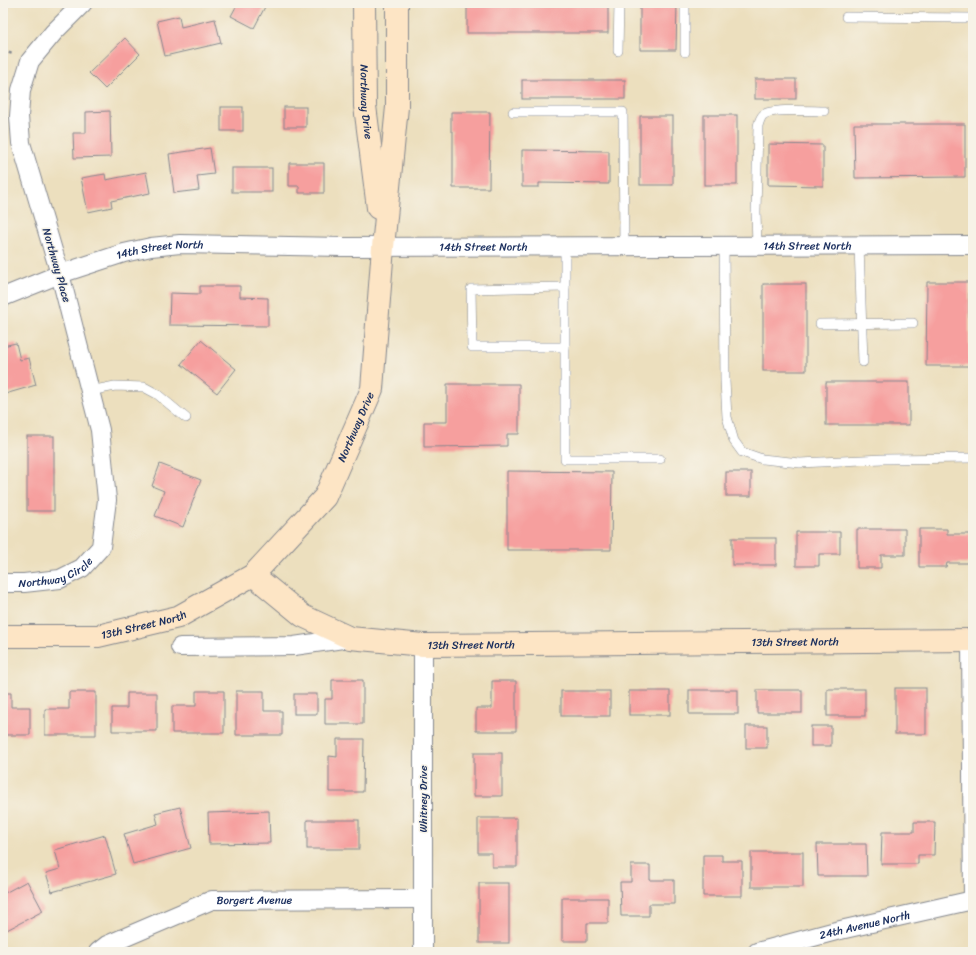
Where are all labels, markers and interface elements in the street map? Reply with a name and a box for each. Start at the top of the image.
street label: Northway Drive [355,64,378,141]
street label: Northway Place [37,226,76,305]
street label: 14th Street North [114,235,204,265]
street label: 14th Street North [763,236,852,256]
street label: 14th Street North [439,237,528,257]
street label: Northway Drive [332,388,380,465]
street label: Northway Circle [19,552,98,593]
street label: 13th Street North [99,605,190,645]
street label: 13th Street North [751,632,839,652]
street label: 13th Street North [427,635,515,655]
street label: Whitney Drive [414,765,433,833]
street label: Borgert Avenue [216,891,293,910]
street label: 24th Avenue North [817,905,912,945]

